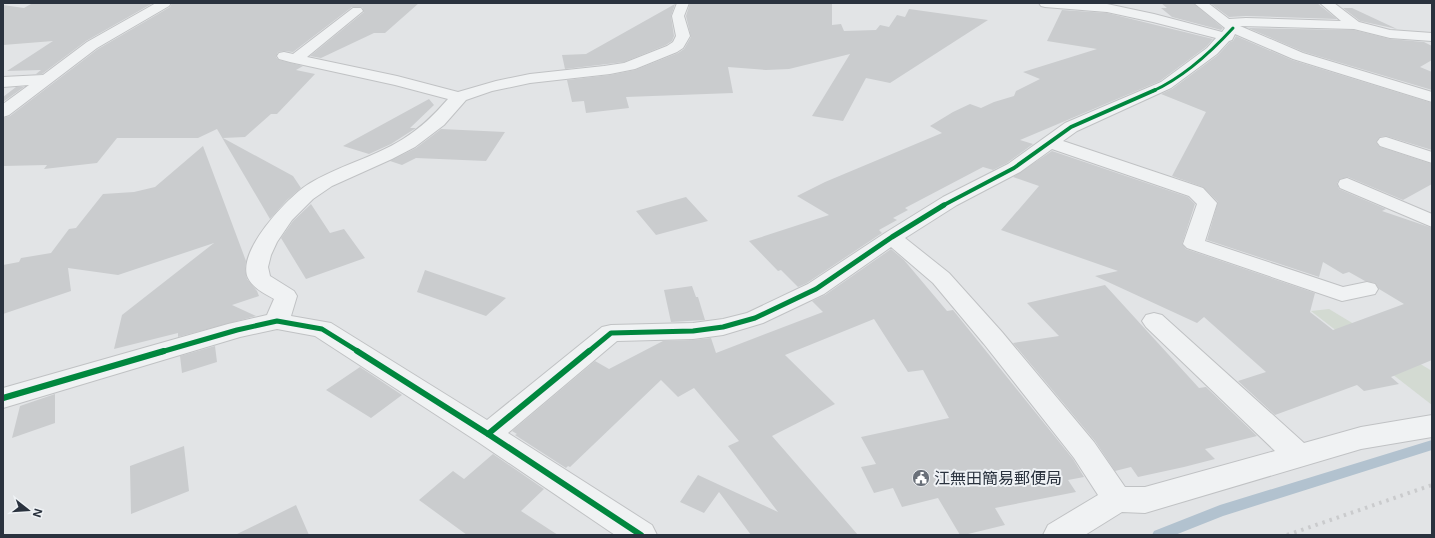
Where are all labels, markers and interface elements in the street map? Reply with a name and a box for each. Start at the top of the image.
public building icon: 江無田簡易郵便局 [911,468,931,488]
place label: 江無田簡易郵便局 [934,468,1062,488]
north arrow [8,490,48,530]
text: N [30,507,45,519]

